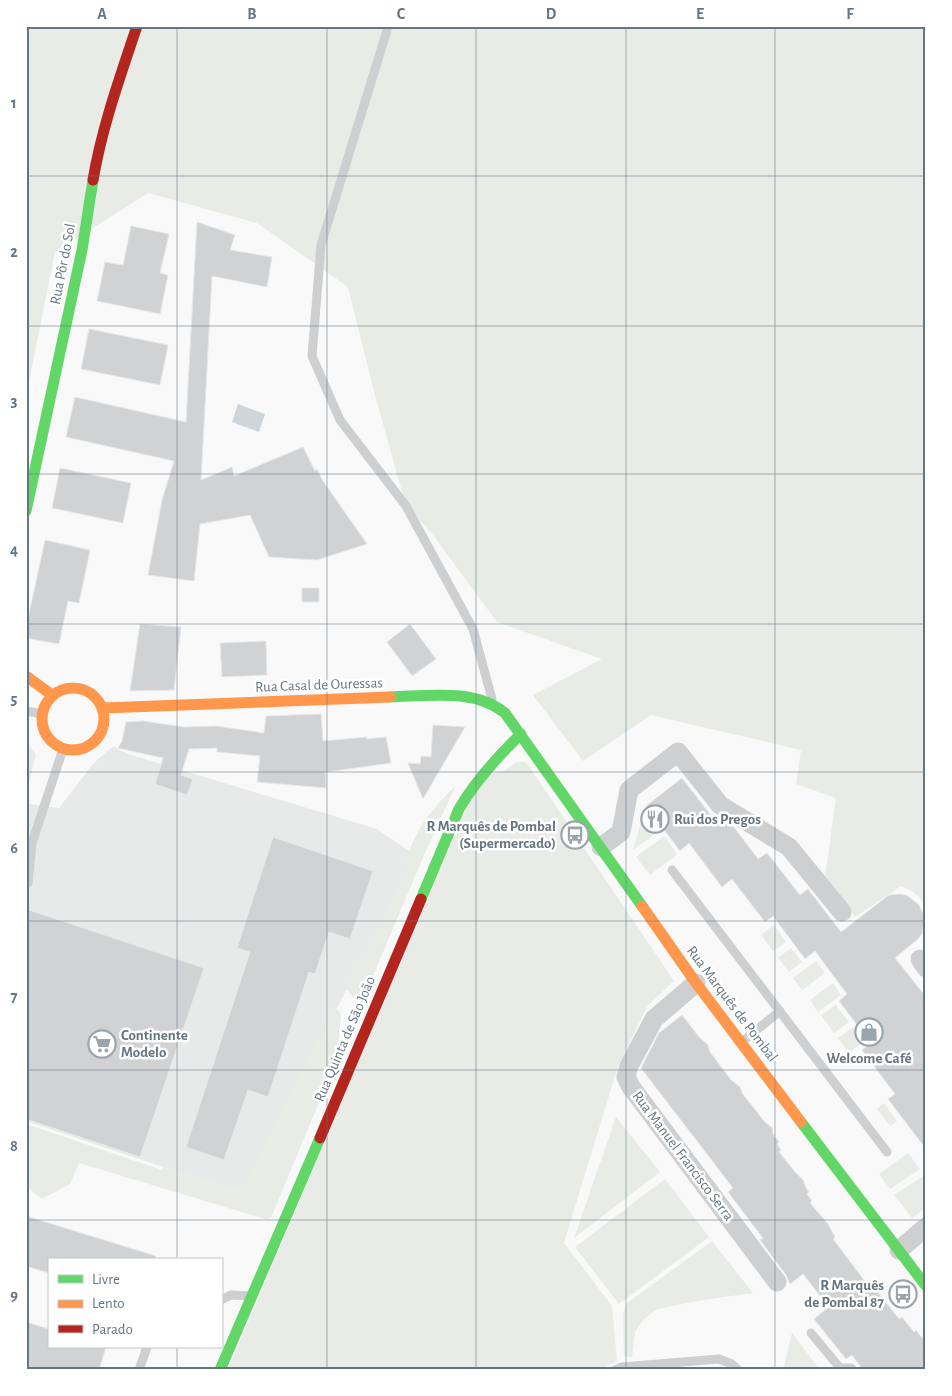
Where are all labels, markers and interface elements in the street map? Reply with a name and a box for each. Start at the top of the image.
text: A [97,6,107,22]
text: B [247,6,257,22]
text: C [397,6,406,22]
text: D [546,6,557,22]
text: E [696,6,704,22]
text: F [846,6,854,22]
text: 1 [11,95,17,111]
street label: Rua Pôr do Sol [48,222,78,306]
text: 2 [10,244,18,260]
text: 3 [11,393,18,409]
text: 4 [10,542,18,558]
street label: Rua Casal de Ouressas [255,675,383,695]
text: 5 [11,691,18,707]
restaurant icon: Rui dos Pregos [640,804,670,834]
place label: Rui dos Pregos [674,812,761,827]
place label: R Marquês de Pombal (Supermercado) [427,819,556,851]
bus stop icon: R Marquês de Pombal (Supermercado) [560,820,590,850]
text: 6 [10,840,18,856]
street label: Rua Marquês de Pombal [684,943,780,1065]
street label: Rua Quinta de São João [312,974,378,1104]
text: 7 [11,989,18,1005]
shop icon: Welcome Café [854,1017,884,1047]
place label: Continente Modelo [121,1028,188,1060]
supermarket icon: Continente Modelo [87,1029,117,1059]
place label: Welcome Café [826,1051,912,1066]
street label: Rua Manuel Francisco Serra [629,1088,737,1224]
text: 8 [10,1138,18,1154]
legend [48,1258,222,1348]
text: Livre [92,1272,120,1287]
place label: R Marquês de Pombal 87 [804,1278,885,1310]
bus stop icon: R Marquês de Pombal 87 [888,1279,918,1309]
text: 9 [10,1287,18,1303]
text: Lento [92,1296,125,1311]
text: Parado [92,1322,133,1337]

